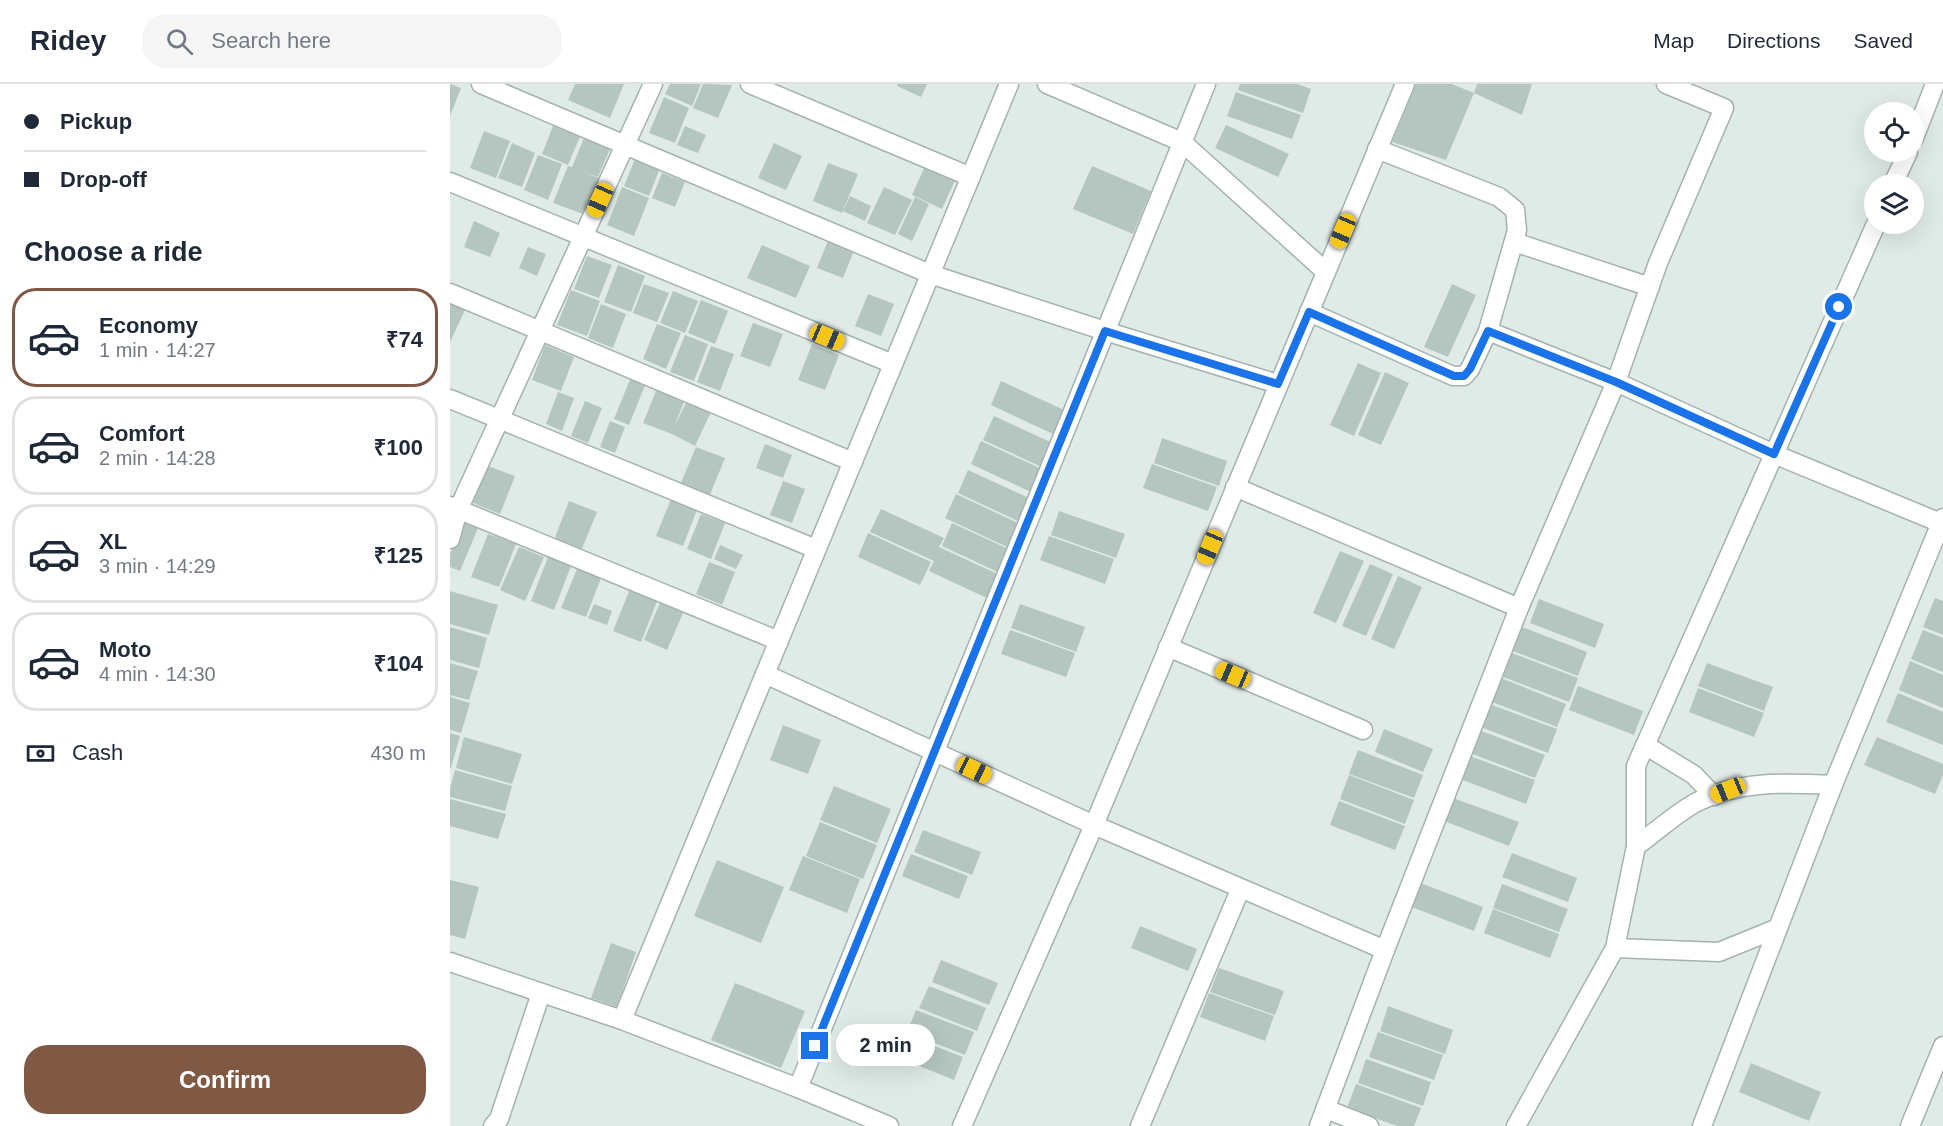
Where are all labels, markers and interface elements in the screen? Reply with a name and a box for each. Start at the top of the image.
search box [142,14,562,68]
text: Ridey [30,25,106,56]
icon: search [163,25,196,58]
text: Search here [211,28,331,53]
text: Map [1653,29,1694,52]
text: Directions [1727,29,1820,52]
text: Saved [1853,29,1913,52]
map controls [1864,102,1924,234]
button: locate [1864,102,1924,162]
text: Pickup [60,109,132,134]
text: Drop-off [60,167,147,192]
button: layers [1864,174,1924,234]
car [584,180,616,220]
car [1328,211,1358,251]
text: Choose a ride [24,237,203,267]
route start [1825,293,1852,320]
icon: car [27,311,81,365]
text: Economy [99,313,198,338]
car [807,322,847,352]
text: ₹74 [386,327,423,352]
text: 1 min · 14:27 [99,339,216,361]
icon: car [27,419,81,473]
text: Comfort [99,421,185,446]
text: ₹100 [374,435,423,460]
text: 2 min · 14:28 [99,447,216,469]
icon: car [27,527,81,581]
car [1195,527,1225,567]
text: XL [99,529,127,554]
text: ₹125 [374,543,423,568]
text: 3 min · 14:29 [99,555,216,577]
icon: car [27,635,81,689]
text: Moto [99,637,152,662]
text: ₹104 [374,651,423,676]
car [1213,660,1253,690]
text: 4 min · 14:30 [99,663,216,685]
icon: cash [24,737,57,770]
text: Cash [72,740,123,765]
text: 430 m [370,742,426,764]
car [954,754,994,786]
car [1708,775,1748,805]
callout: 2 min [836,1025,935,1067]
route end [801,1032,828,1059]
text: 2 min [859,1034,912,1056]
button: Confirm [24,1045,426,1114]

